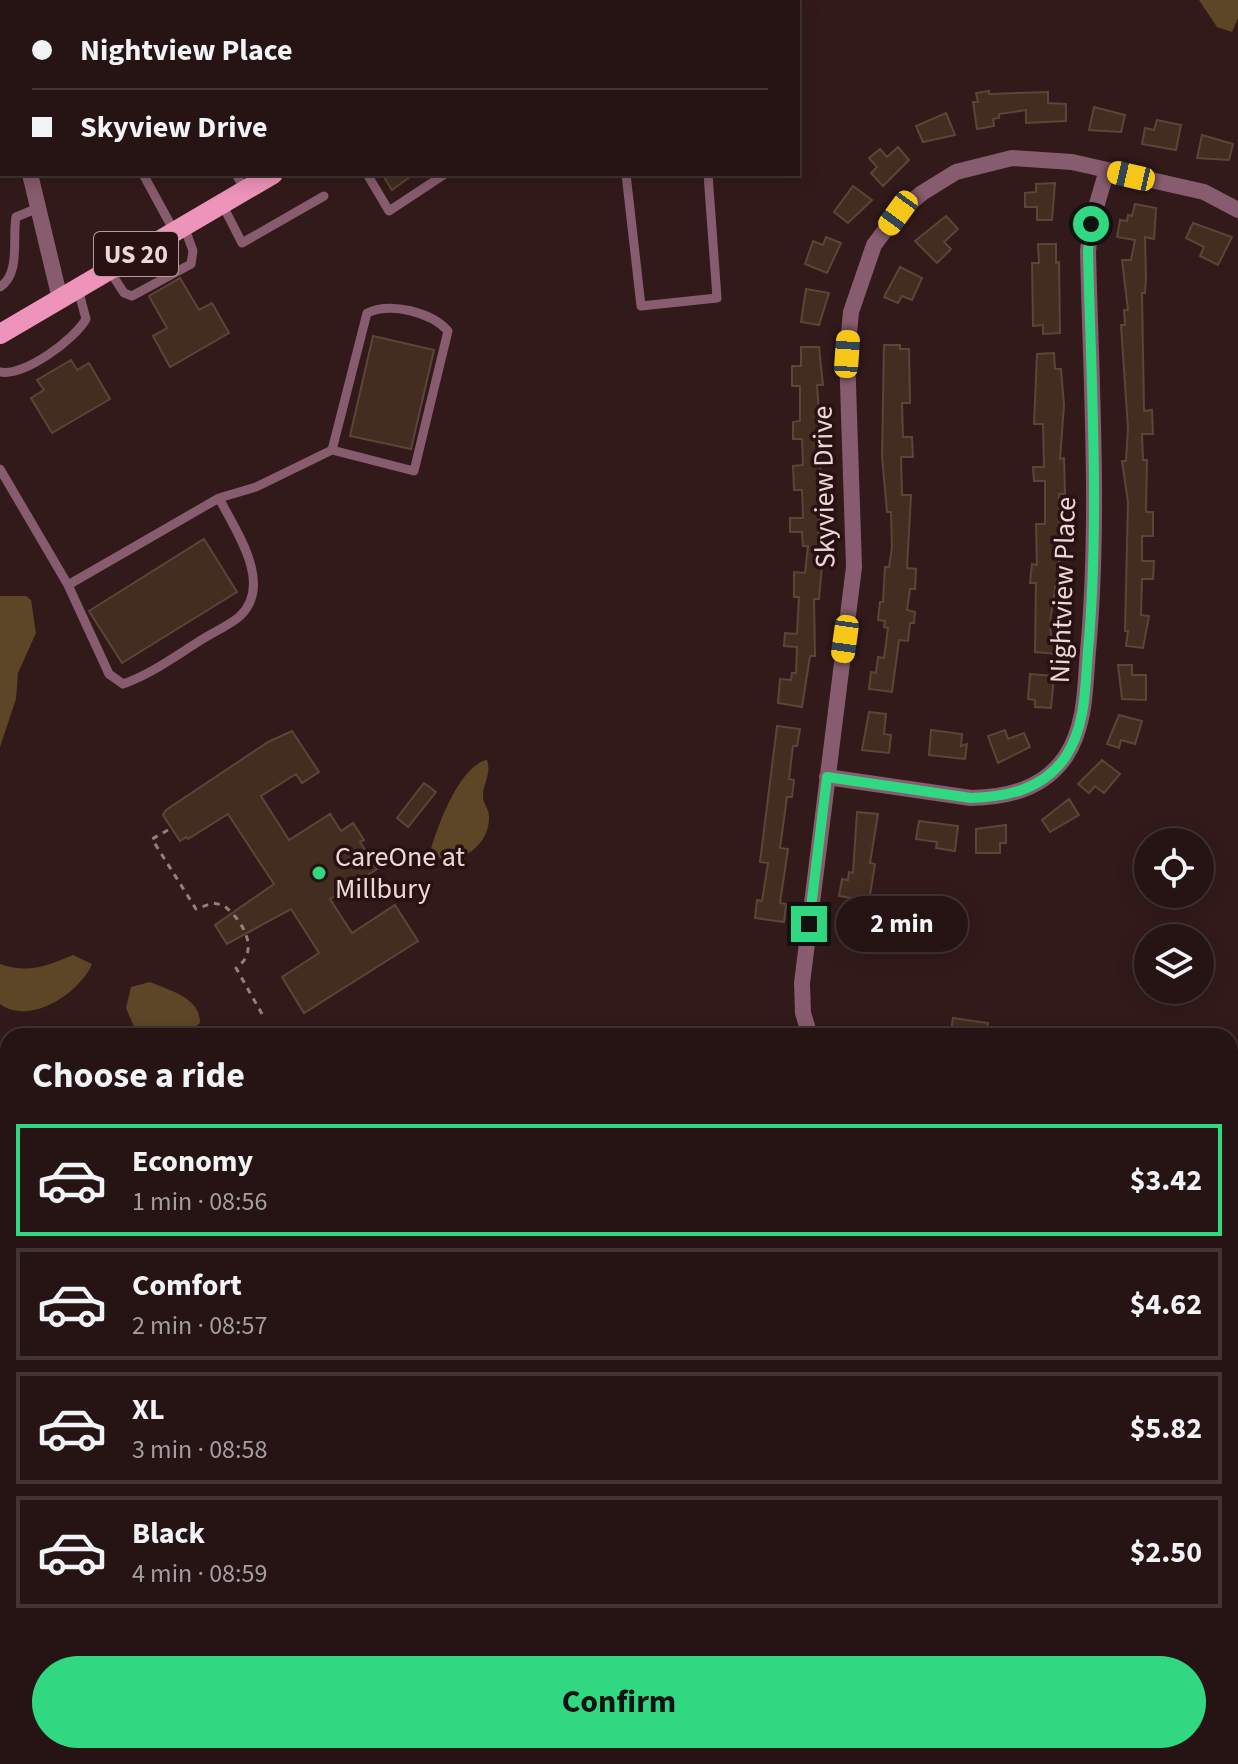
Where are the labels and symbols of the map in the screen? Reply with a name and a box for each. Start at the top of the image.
car [1105,159,1157,193]
car [874,187,922,239]
route start [1073,206,1109,242]
road number: US 20 [94,232,178,276]
car [833,329,861,379]
street label: Skyview Drive [803,406,845,568]
street label: Nightview Place [1040,496,1086,684]
car [830,614,860,664]
place label: CareOne at Millbury [335,837,466,909]
marker: CareOne at Millbury [310,864,328,882]
callout: 2 min [837,896,969,952]
route end [791,906,827,942]

